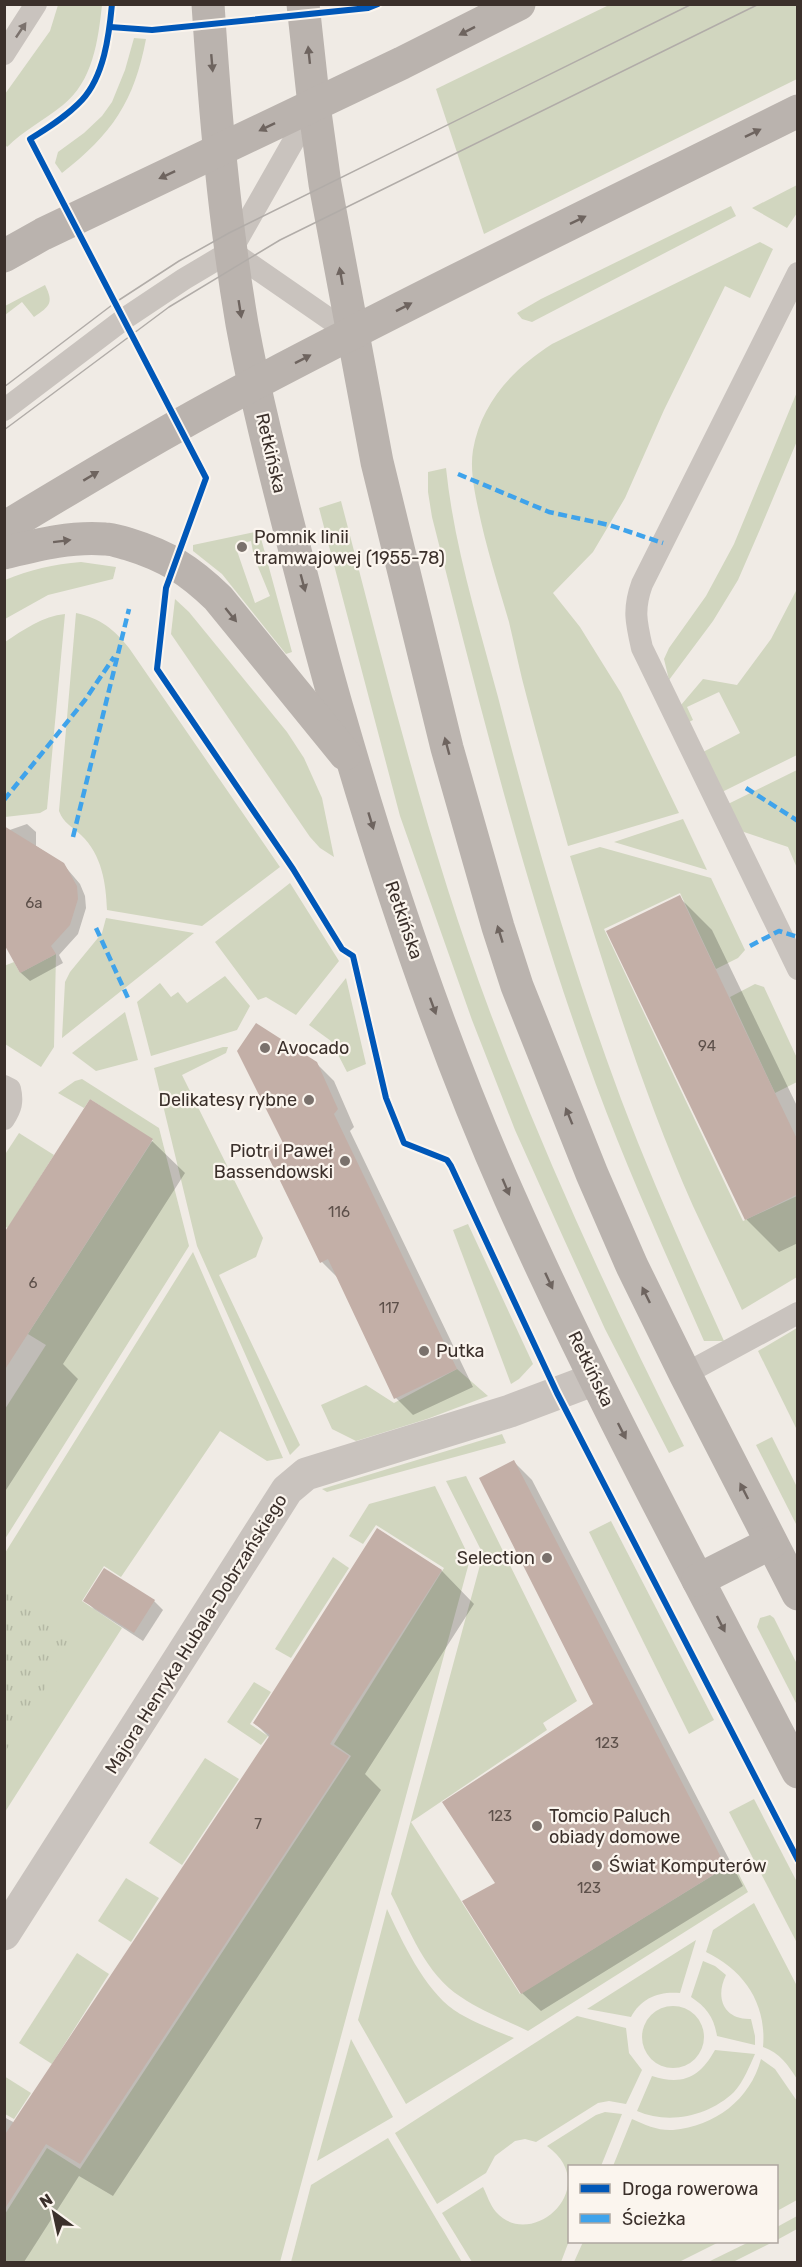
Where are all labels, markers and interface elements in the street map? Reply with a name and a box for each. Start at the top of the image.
one-way arrow [15,22,27,38]
one-way arrow [458,26,475,36]
one-way arrow [304,45,313,64]
one-way arrow [208,53,217,72]
one-way arrow [258,123,275,132]
one-way arrow [744,128,761,138]
one-way arrow [158,171,175,180]
one-way arrow [569,215,586,224]
one-way arrow [337,266,346,285]
one-way arrow [236,300,245,319]
one-way arrow [395,303,412,312]
one-way arrow [295,354,312,364]
street label: Retkińska [251,411,291,495]
one-way arrow [83,471,99,482]
place label: Pomnik linii tramwajowej (1955-78) [254,526,445,569]
one-way arrow [52,537,71,546]
marker: Pomnik linii tramwajowej (1955-78) [235,540,249,554]
one-way arrow [299,574,309,592]
one-way arrow [225,607,238,623]
one-way arrow [442,737,451,755]
one-way arrow [367,812,376,830]
street label: Retkińska [380,878,428,962]
house number: 6a [25,894,43,912]
one-way arrow [495,925,504,943]
one-way arrow [429,997,439,1015]
place label: Avocado [277,1037,349,1059]
house number: 94 [698,1037,716,1055]
marker: Avocado [258,1041,272,1055]
place label: Delikatesy rybne [159,1089,297,1111]
marker: Delikatesy rybne [302,1093,316,1107]
one-way arrow [563,1107,573,1125]
place label: Piotr i Paweł Bassendowski [214,1140,333,1183]
marker: Piotr i Paweł Bassendowski [338,1154,352,1168]
one-way arrow [502,1178,511,1196]
house number: 116 [328,1203,350,1221]
one-way arrow [544,1273,553,1290]
house number: 6 [28,1274,38,1292]
one-way arrow [641,1286,651,1303]
house number: 117 [379,1299,400,1317]
street label: Retkińska [563,1328,619,1410]
place label: Putka [436,1340,484,1362]
marker: Putka [417,1344,431,1358]
one-way arrow [617,1423,627,1440]
one-way arrow [740,1482,750,1500]
street label: Majora Henryka Hubala-Dobrzańskiego [100,1490,292,1778]
place label: Selection [457,1547,535,1569]
marker: Selection [540,1551,554,1565]
one-way arrow [716,1615,726,1632]
house number: 123 [595,1734,619,1752]
place label: Tomcio Paluch obiady domowe [549,1805,680,1848]
house number: 123 [488,1807,512,1825]
house number: 7 [254,1815,262,1833]
marker: Tomcio Paluch obiady domowe [530,1819,544,1833]
place label: Świat Komputerów [609,1855,767,1877]
marker: Świat Komputerów [590,1859,604,1873]
house number: 123 [577,1879,601,1897]
legend [568,2165,778,2243]
text: Droga rowerowa [622,2178,758,2200]
north arrow [24,2183,84,2243]
text: N [36,2190,56,2212]
text: Ścieżka [622,2208,686,2230]

